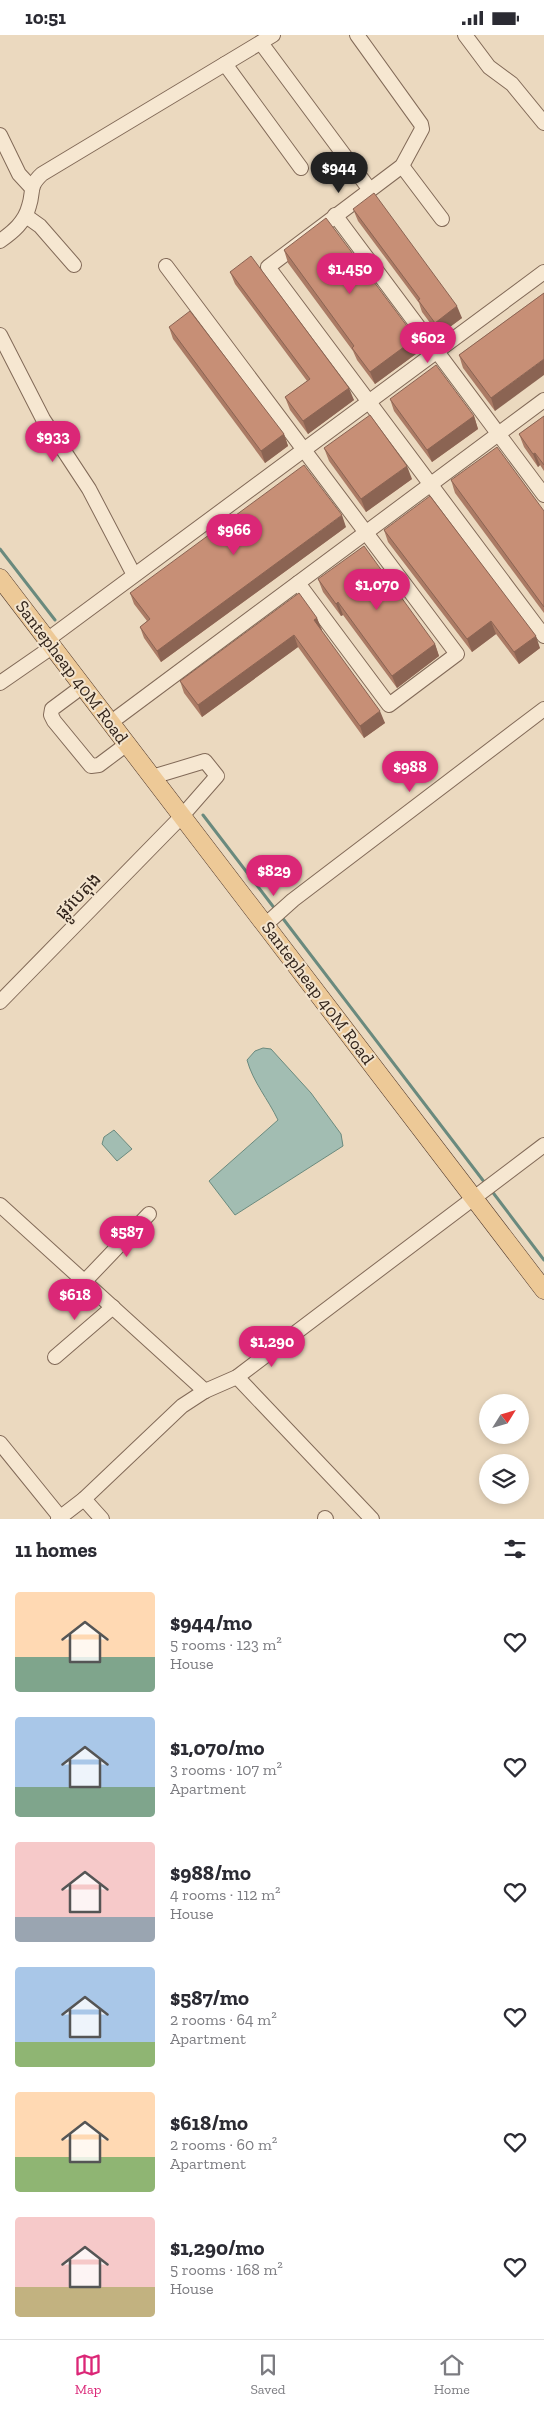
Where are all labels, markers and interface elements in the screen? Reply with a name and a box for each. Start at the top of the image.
text: 10:51 [25,6,66,29]
pin: $944 [309,151,369,194]
text: $944 [322,158,356,177]
pin: $1,450 [309,253,391,295]
text: $1,450 [328,259,372,278]
pin: $602 [398,321,458,364]
text: $602 [411,328,445,347]
pin: $933 [23,421,83,463]
text: $933 [36,427,70,446]
pin: $966 [204,513,264,556]
text: $966 [217,520,251,539]
pin: $1,070 [336,569,418,611]
text: $1,070 [355,575,399,594]
street label: Santepheap 40M Road [11,596,133,748]
pin: $988 [380,751,440,793]
text: $988 [393,757,427,776]
pin: $829 [244,855,304,897]
text: $829 [257,861,291,880]
street label: ផ្លូវបេតុង [50,868,109,928]
street label: Santepheap 40M Road [257,917,379,1069]
pin: $587 [97,1215,157,1258]
text: $587 [111,1222,143,1241]
pin: $618 [45,1279,105,1321]
text: $618 [59,1285,91,1304]
pin: $1,290 [231,1325,313,1368]
text: $1,290 [250,1332,294,1351]
north arrow [479,1394,529,1444]
map controls [479,1394,529,1504]
button: layers [479,1454,529,1504]
icon: filters [501,1535,529,1563]
text: 11 homes [15,1537,97,1562]
text: $944/mo [170,1610,252,1635]
icon: home [55,1612,115,1672]
icon: heart [501,1628,529,1656]
text: 5 rooms · 123 m² [170,1635,282,1654]
text: House [170,1654,213,1673]
text: $1,070/mo [170,1735,265,1760]
icon: home [55,1737,115,1797]
icon: heart [501,1753,529,1781]
text: 3 rooms · 107 m² [170,1760,282,1779]
text: Apartment [170,1779,246,1798]
text: $988/mo [170,1860,251,1885]
icon: home [55,1862,115,1922]
icon: heart [501,1878,529,1906]
text: 4 rooms · 112 m² [170,1885,281,1904]
text: House [170,1904,213,1923]
text: $587/mo [170,1985,249,2010]
icon: home [55,1987,115,2047]
icon: heart [501,2003,529,2031]
text: 2 rooms · 64 m² [170,2010,277,2029]
text: Apartment [170,2029,246,2048]
text: $618/mo [170,2110,248,2135]
icon: home [55,2112,115,2172]
icon: heart [501,2128,529,2156]
text: 2 rooms · 60 m² [170,2135,277,2154]
text: Apartment [170,2154,246,2173]
text: $1,290/mo [170,2235,265,2260]
icon: home [55,2237,115,2297]
icon: heart [501,2253,529,2281]
text: 5 rooms · 168 m² [170,2260,283,2279]
text: House [170,2279,213,2298]
tab: Map [74,2351,102,2398]
tab: Saved [250,2351,285,2398]
tab: Home [434,2351,470,2398]

